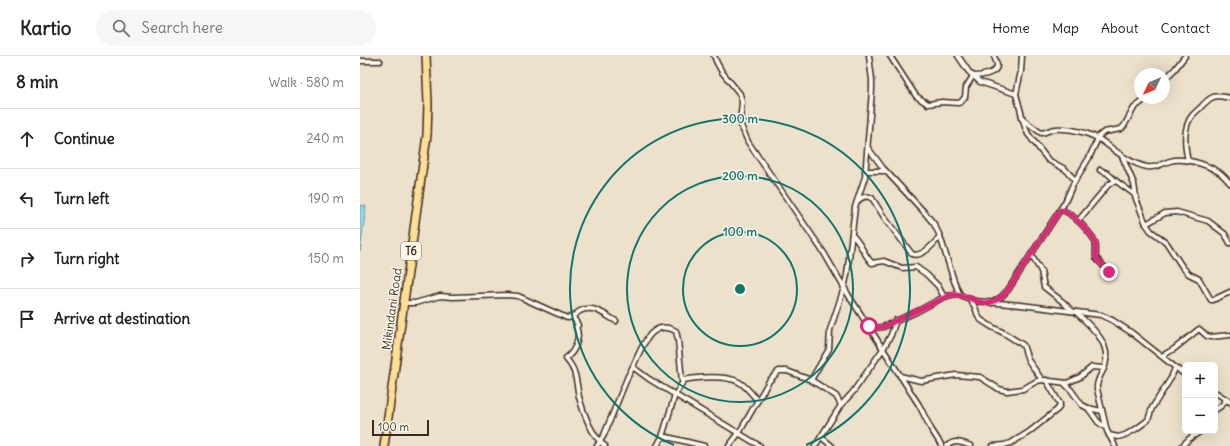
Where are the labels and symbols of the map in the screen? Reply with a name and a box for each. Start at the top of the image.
north arrow [1134,68,1170,104]
text: 300 m [722,111,758,126]
text: 200 m [722,168,758,183]
text: 100 m [723,224,757,239]
road number: T6 [401,242,421,260]
route end [1100,263,1118,281]
street label: Mikindani Road [378,267,405,351]
centre of rings [733,282,747,296]
route start [860,317,878,335]
scale bar [372,418,429,437]

